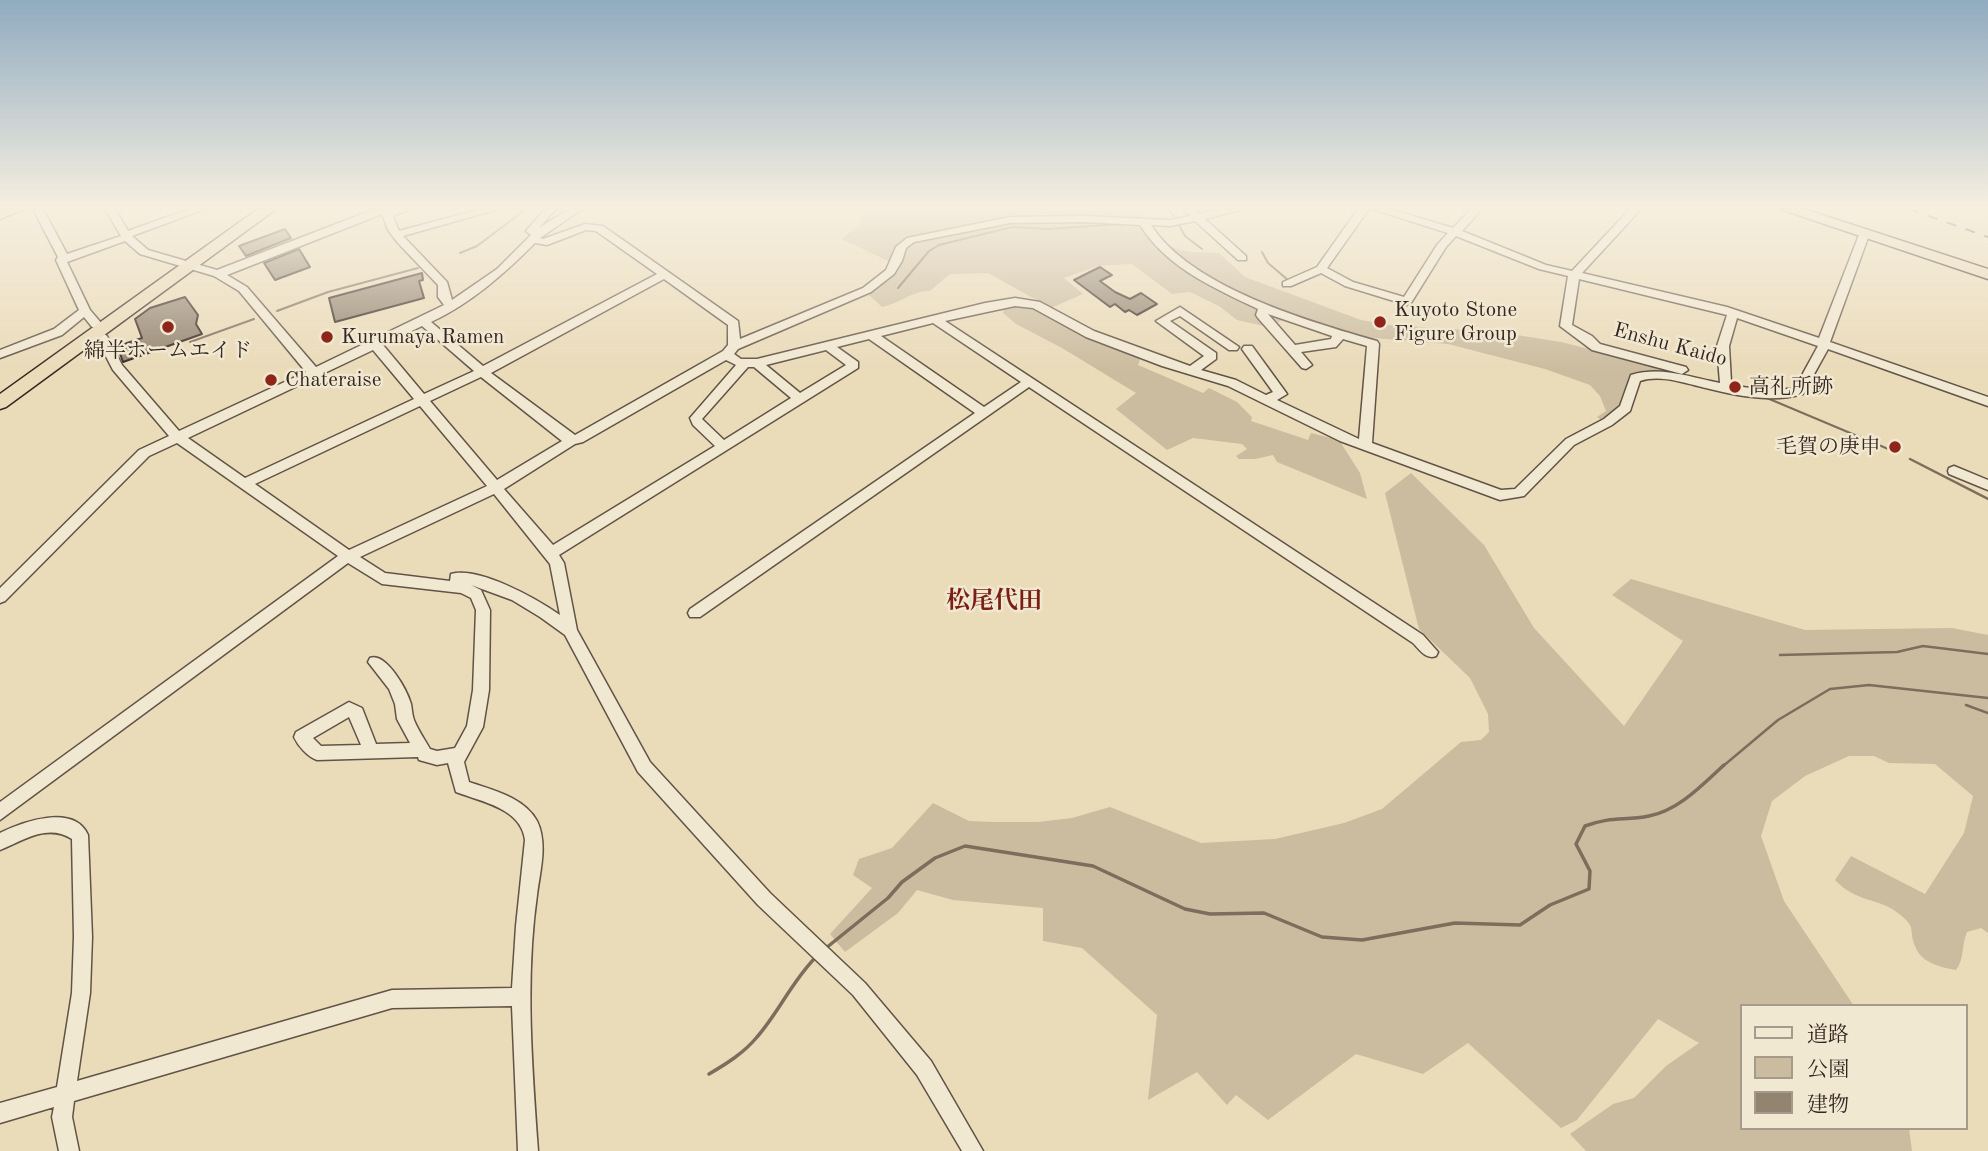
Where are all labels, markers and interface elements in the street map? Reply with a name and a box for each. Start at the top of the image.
place label: Kuyoto Stone Figure Group [1394,297,1517,347]
marker: Kuyoto Stone Figure Group [1372,314,1388,330]
street label: Enshu Kaido [1610,318,1730,372]
marker: 綿半ホームエイド [160,319,176,335]
place label: Kurumaya Ramen [341,324,504,350]
marker: Kurumaya Ramen [319,329,335,345]
place label: 綿半ホームエイド [84,338,252,364]
place label: Chateraise [285,367,381,393]
marker: Chateraise [263,372,279,388]
place label: 高礼所跡 [1749,374,1833,400]
marker: 高礼所跡 [1727,379,1743,395]
place label: 毛賀の庚申 [1776,434,1881,460]
marker: 毛賀の庚申 [1887,439,1903,455]
district label: 松尾代田 [946,588,1042,616]
legend [1740,1004,1967,1130]
text: 道路 [1807,1025,1849,1046]
text: 公園 [1807,1060,1849,1081]
text: 建物 [1807,1095,1849,1116]

